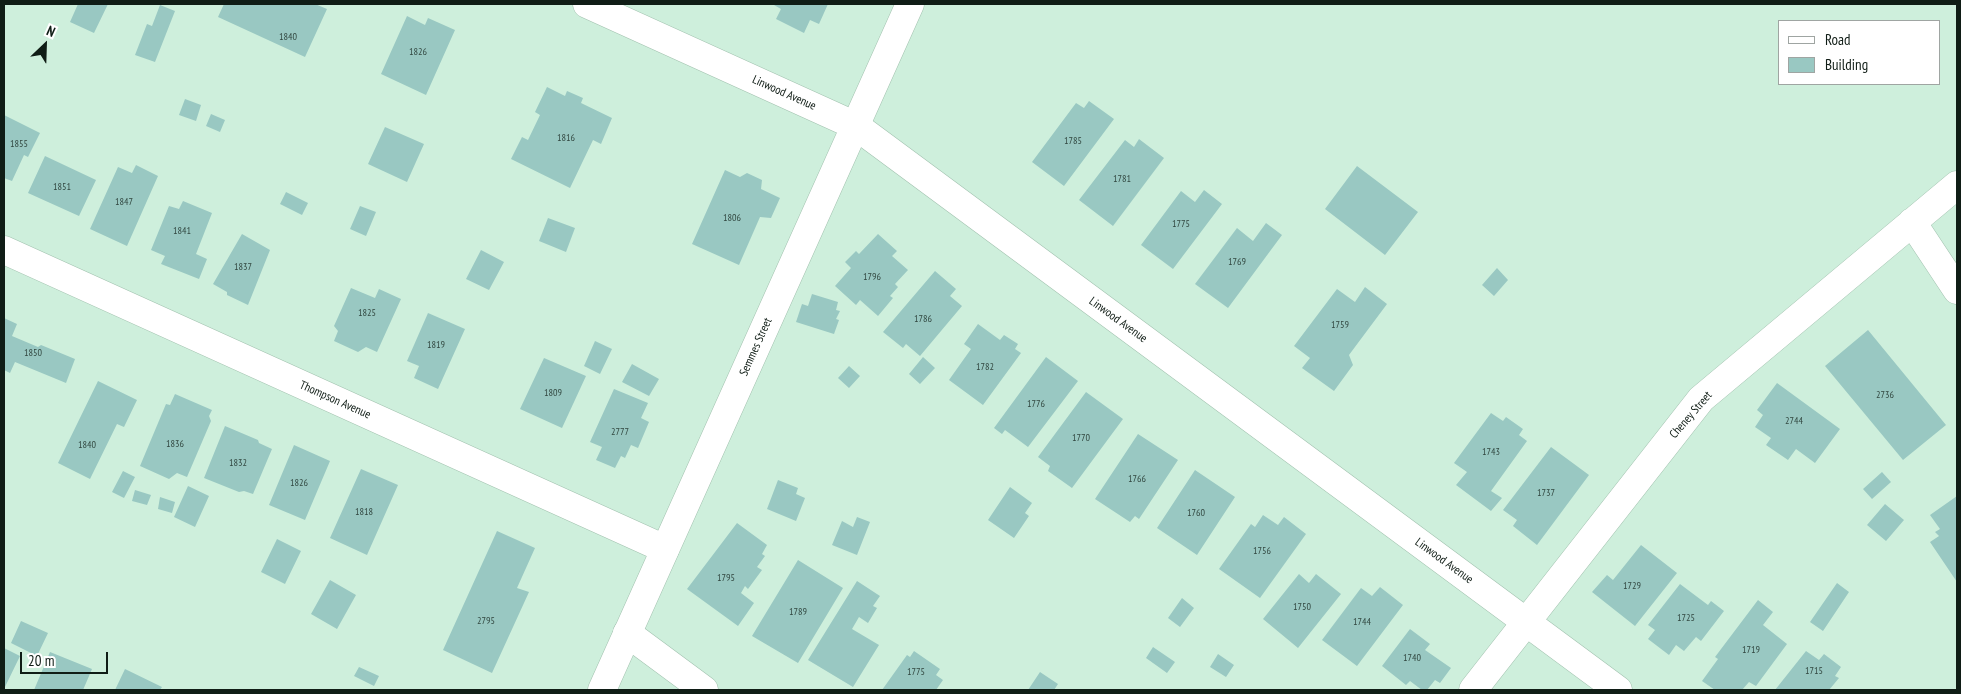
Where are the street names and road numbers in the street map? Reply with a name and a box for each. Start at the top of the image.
street label: Linwood Avenue [750,73,818,113]
street label: Linwood Avenue [1086,294,1150,346]
street label: Semmes Street [737,316,775,378]
street label: Thompson Avenue [297,378,373,422]
street label: Cheney Street [1667,389,1715,441]
street label: Linwood Avenue [1412,535,1476,587]

